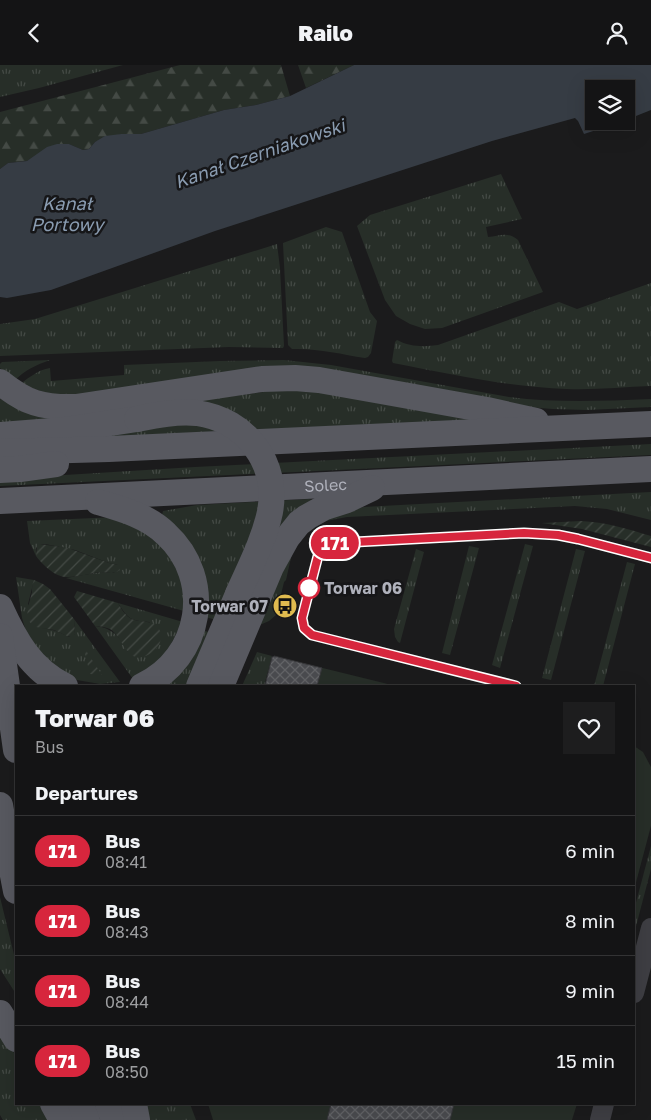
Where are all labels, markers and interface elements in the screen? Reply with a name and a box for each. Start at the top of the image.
icon: back [20,19,48,47]
text: Railo [298,19,353,46]
icon: person [603,19,631,47]
map controls [585,80,635,130]
button: layers [585,80,635,130]
water label: Kanał Czerniakowski [172,113,350,193]
water label: Kanał Portowy [31,192,106,235]
street label: Solec [304,474,348,496]
line badge: 171 [306,527,364,559]
text: 171 [321,532,349,554]
marker: Torwar 06 [298,577,320,599]
place label: Torwar 06 [324,578,402,598]
bus stop icon: Torwar 07 [272,593,298,619]
place label: Torwar 07 [191,596,268,616]
button: heart [563,702,615,754]
text: Torwar 06 [35,703,154,732]
text: Bus [35,737,64,757]
text: Departures [35,781,138,804]
text: Bus [105,829,140,852]
text: 6 min [565,839,615,862]
text: 171 [48,840,77,862]
text: 08:41 [105,852,147,872]
text: Bus [105,899,140,922]
text: 8 min [565,909,615,932]
text: 171 [48,910,77,932]
text: 08:43 [105,922,149,942]
text: Bus [105,969,140,992]
text: 9 min [565,979,615,1002]
text: 171 [48,980,77,1002]
text: 08:44 [105,992,149,1012]
text: Bus [105,1039,140,1062]
text: 15 min [556,1049,615,1072]
text: 171 [48,1050,77,1072]
text: 08:50 [105,1062,149,1082]

